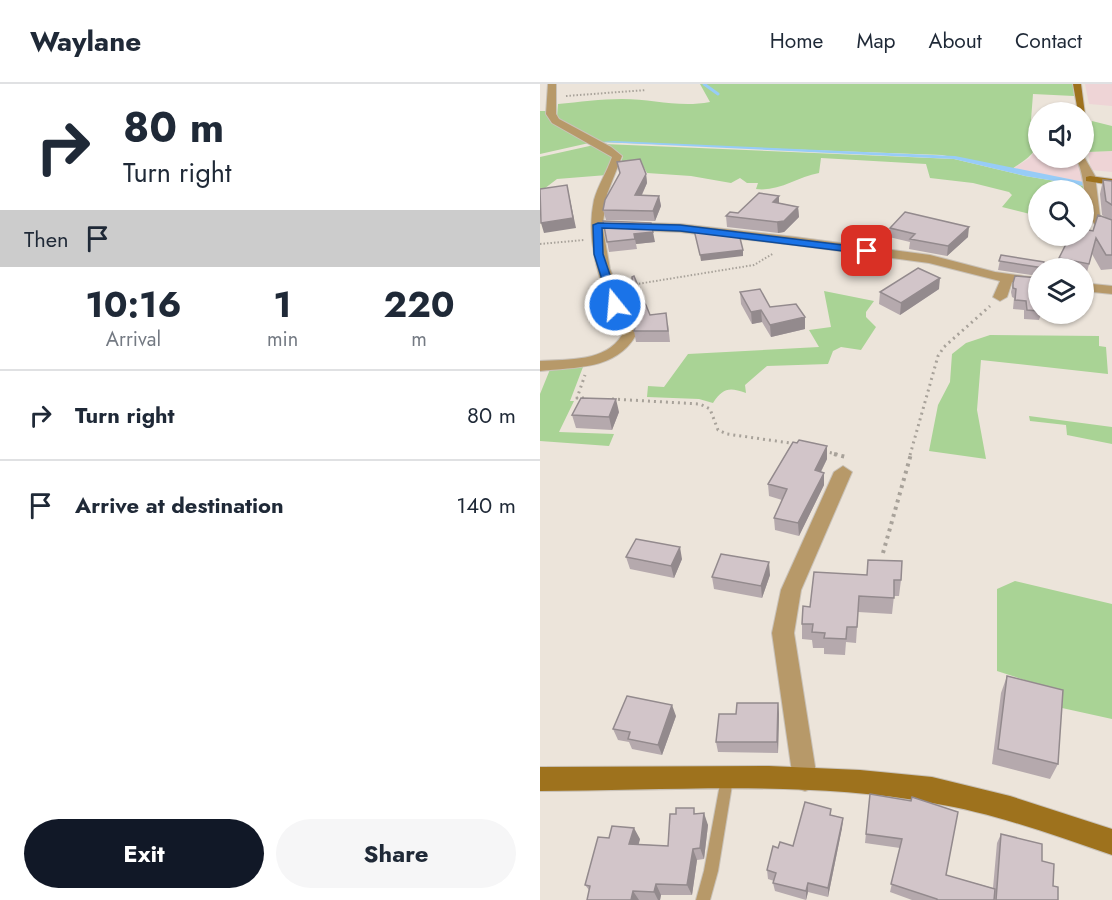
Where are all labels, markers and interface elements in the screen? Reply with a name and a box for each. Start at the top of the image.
text: Waylane [30,21,141,62]
text: Home [770,26,823,56]
text: Map [856,26,896,56]
text: About [929,26,982,56]
text: Contact [1015,26,1082,56]
text: 80 m [123,97,224,158]
map controls [1028,102,1094,324]
button: sound [1028,102,1094,168]
icon: right [24,108,102,186]
text: Turn right [123,153,231,192]
button: search [1028,180,1094,246]
icon: arrive [81,222,114,255]
text: Then [24,223,69,255]
pin [841,225,892,276]
icon: arrive [850,234,883,267]
button: layers [1028,258,1094,324]
position arrow [583,273,647,337]
text: 10:16 [85,278,182,330]
text: 1 [273,278,292,330]
text: 220 [384,278,455,330]
text: Arrival [106,325,161,354]
text: min [267,325,298,354]
text: m [411,325,427,354]
icon: right [24,399,57,432]
text: Turn right [75,399,175,431]
text: 80 m [467,399,516,431]
icon: arrive [24,489,57,522]
text: Arrive at destination [75,489,284,521]
text: 140 m [456,489,516,521]
button: Exit [24,819,264,888]
button: Share [276,819,516,888]

